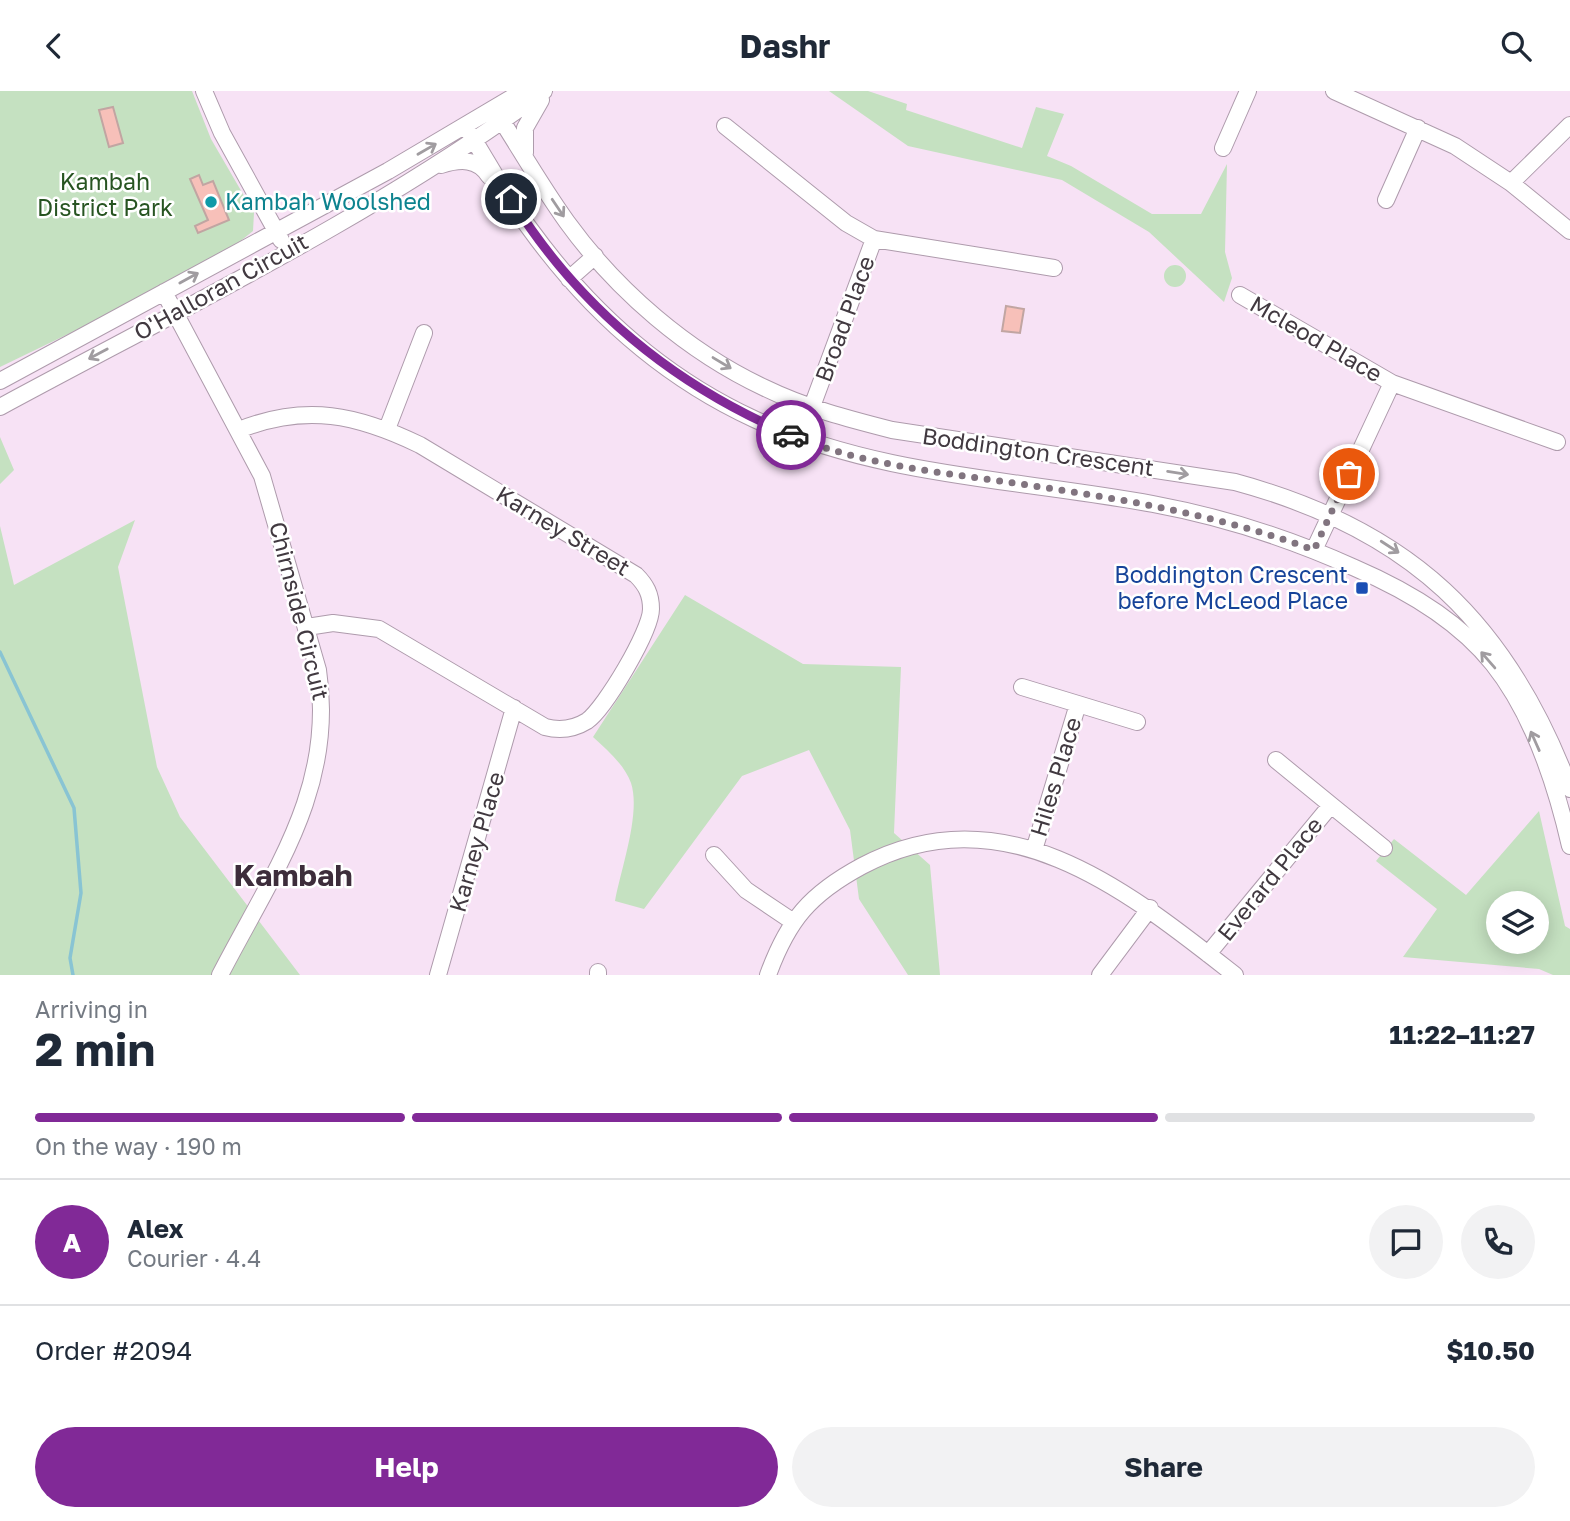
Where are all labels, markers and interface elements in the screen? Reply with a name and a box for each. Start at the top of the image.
icon: back [35,27,73,65]
text: Dashr [739,27,831,65]
icon: search [1497,27,1535,65]
one-way arrow [417,142,437,156]
park label: Kambah District Park [37,167,173,221]
pin [481,169,541,229]
icon: home [492,180,530,218]
place label: Kambah Woolshed [225,187,431,215]
marker: Kambah Woolshed [203,194,219,210]
one-way arrow [551,198,565,218]
street label: O'Halloran Circuit [129,227,313,346]
street label: Broad Place [808,252,880,386]
one-way arrow [178,271,199,284]
street label: Mcleod Place [1246,289,1387,387]
one-way arrow [88,348,108,362]
one-way arrow [712,357,732,371]
courier [756,400,826,470]
icon: car [772,416,810,454]
street label: Boddington Crescent [920,421,1156,481]
pin [1319,444,1379,504]
icon: bag [1330,455,1368,493]
one-way arrow [1166,466,1189,479]
street label: Karney Street [491,479,636,581]
street label: Chirnside Circuit [264,519,336,703]
one-way arrow [1380,541,1400,555]
place label: Boddington Crescent before McLeod Place [1114,560,1348,614]
marker: Boddington Crescent before McLeod Place [1354,580,1370,596]
one-way arrow [1481,652,1497,670]
street label: Hiles Place [1024,714,1086,840]
one-way arrow [1528,731,1541,753]
street label: Karney Place [443,768,509,915]
street label: Everard Place [1211,811,1328,946]
district label: Kambah [233,857,353,893]
map controls [1486,891,1549,954]
button: layers [1486,891,1549,954]
text: Arriving in [35,995,148,1023]
text: 11:22–11:27 [1389,1019,1535,1050]
text: 2 min [35,1021,155,1076]
text: On the way · 190 m [35,1132,242,1160]
button: chat [1369,1205,1443,1279]
button: phone [1461,1205,1535,1279]
text: Alex [127,1213,184,1244]
text: A [63,1227,81,1258]
text: Courier · 4.4 [127,1244,261,1272]
text: Order #2094 [35,1335,192,1366]
text: $10.50 [1446,1335,1535,1366]
button: Help [35,1427,778,1507]
button: Share [792,1427,1535,1507]

